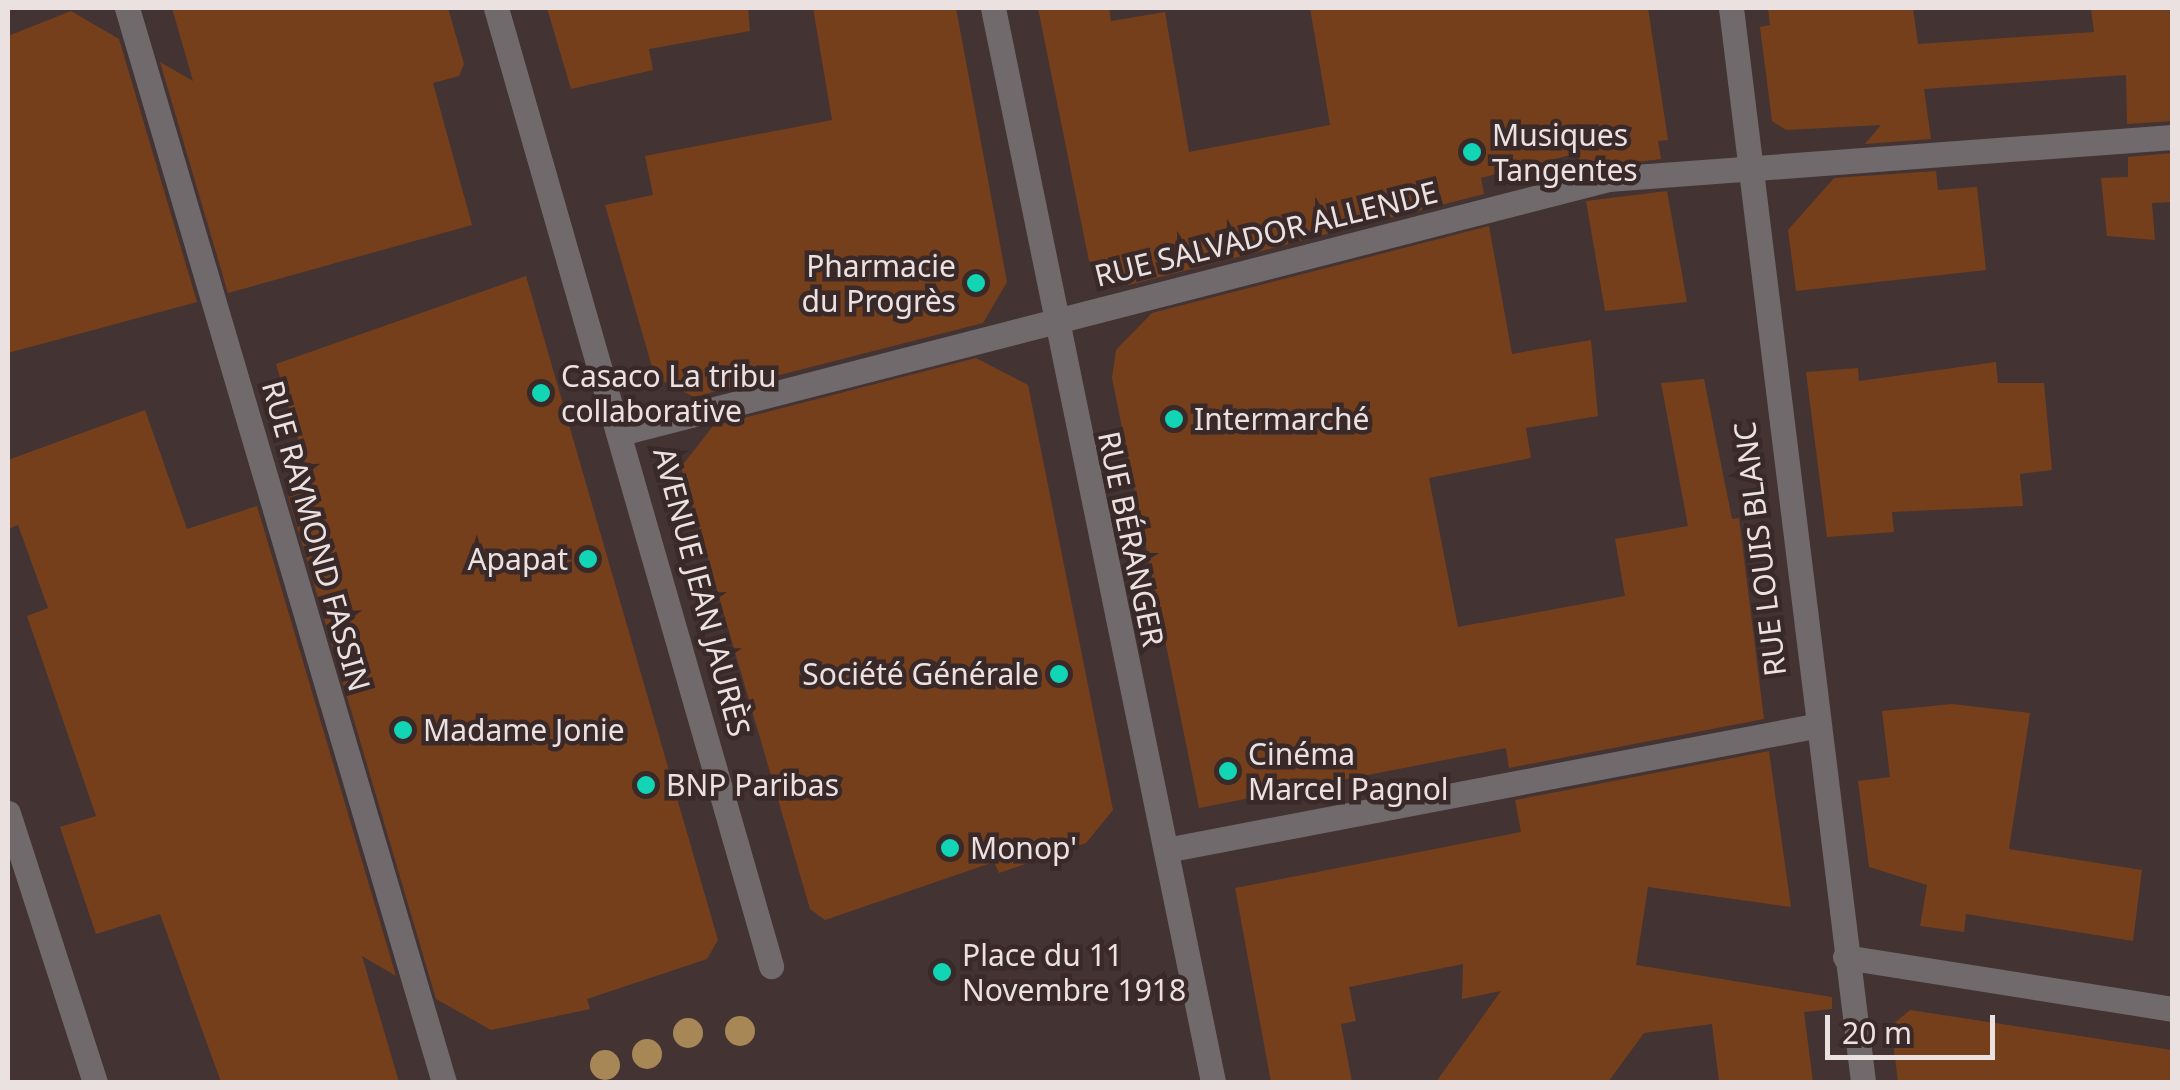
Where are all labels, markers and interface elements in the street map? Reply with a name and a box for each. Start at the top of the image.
place label: Musiques Tangentes [1492,117,1638,188]
marker: Musiques Tangentes [1461,141,1483,163]
street label: RUE SALVADOR ALLENDE [1091,174,1441,294]
place label: Pharmacie du Progrès [802,248,956,318]
marker: Pharmacie du Progrès [965,272,987,294]
place label: Casaco La tribu collaborative [561,358,777,428]
street label: RUE RAYMOND FASSIN [254,377,378,695]
marker: Casaco La tribu collaborative [530,382,552,404]
place label: Intermarché [1194,401,1369,437]
marker: Intermarché [1163,408,1185,430]
street label: RUE LOUIS BLANC [1727,420,1793,678]
street label: RUE BÉRANGER [1091,428,1171,650]
street label: AVENUE JEAN JAURÈS [646,444,758,740]
place label: Apapat [467,541,568,577]
marker: Apapat [577,548,599,570]
place label: Société Générale [802,656,1039,692]
marker: Société Générale [1048,663,1070,685]
place label: Madame Jonie [423,712,625,748]
marker: Madame Jonie [392,719,414,741]
place label: Cinéma Marcel Pagnol [1248,736,1449,806]
marker: Cinéma Marcel Pagnol [1217,760,1239,782]
place label: BNP Paribas [666,767,839,803]
marker: BNP Paribas [635,774,657,796]
place label: Monop' [970,830,1077,866]
marker: Monop' [939,837,961,859]
place label: Place du 11 Novembre 1918 [962,937,1186,1008]
marker: Place du 11 Novembre 1918 [931,961,953,983]
scale bar [1830,995,2000,1057]
text: 20 m [1842,1012,1912,1053]

